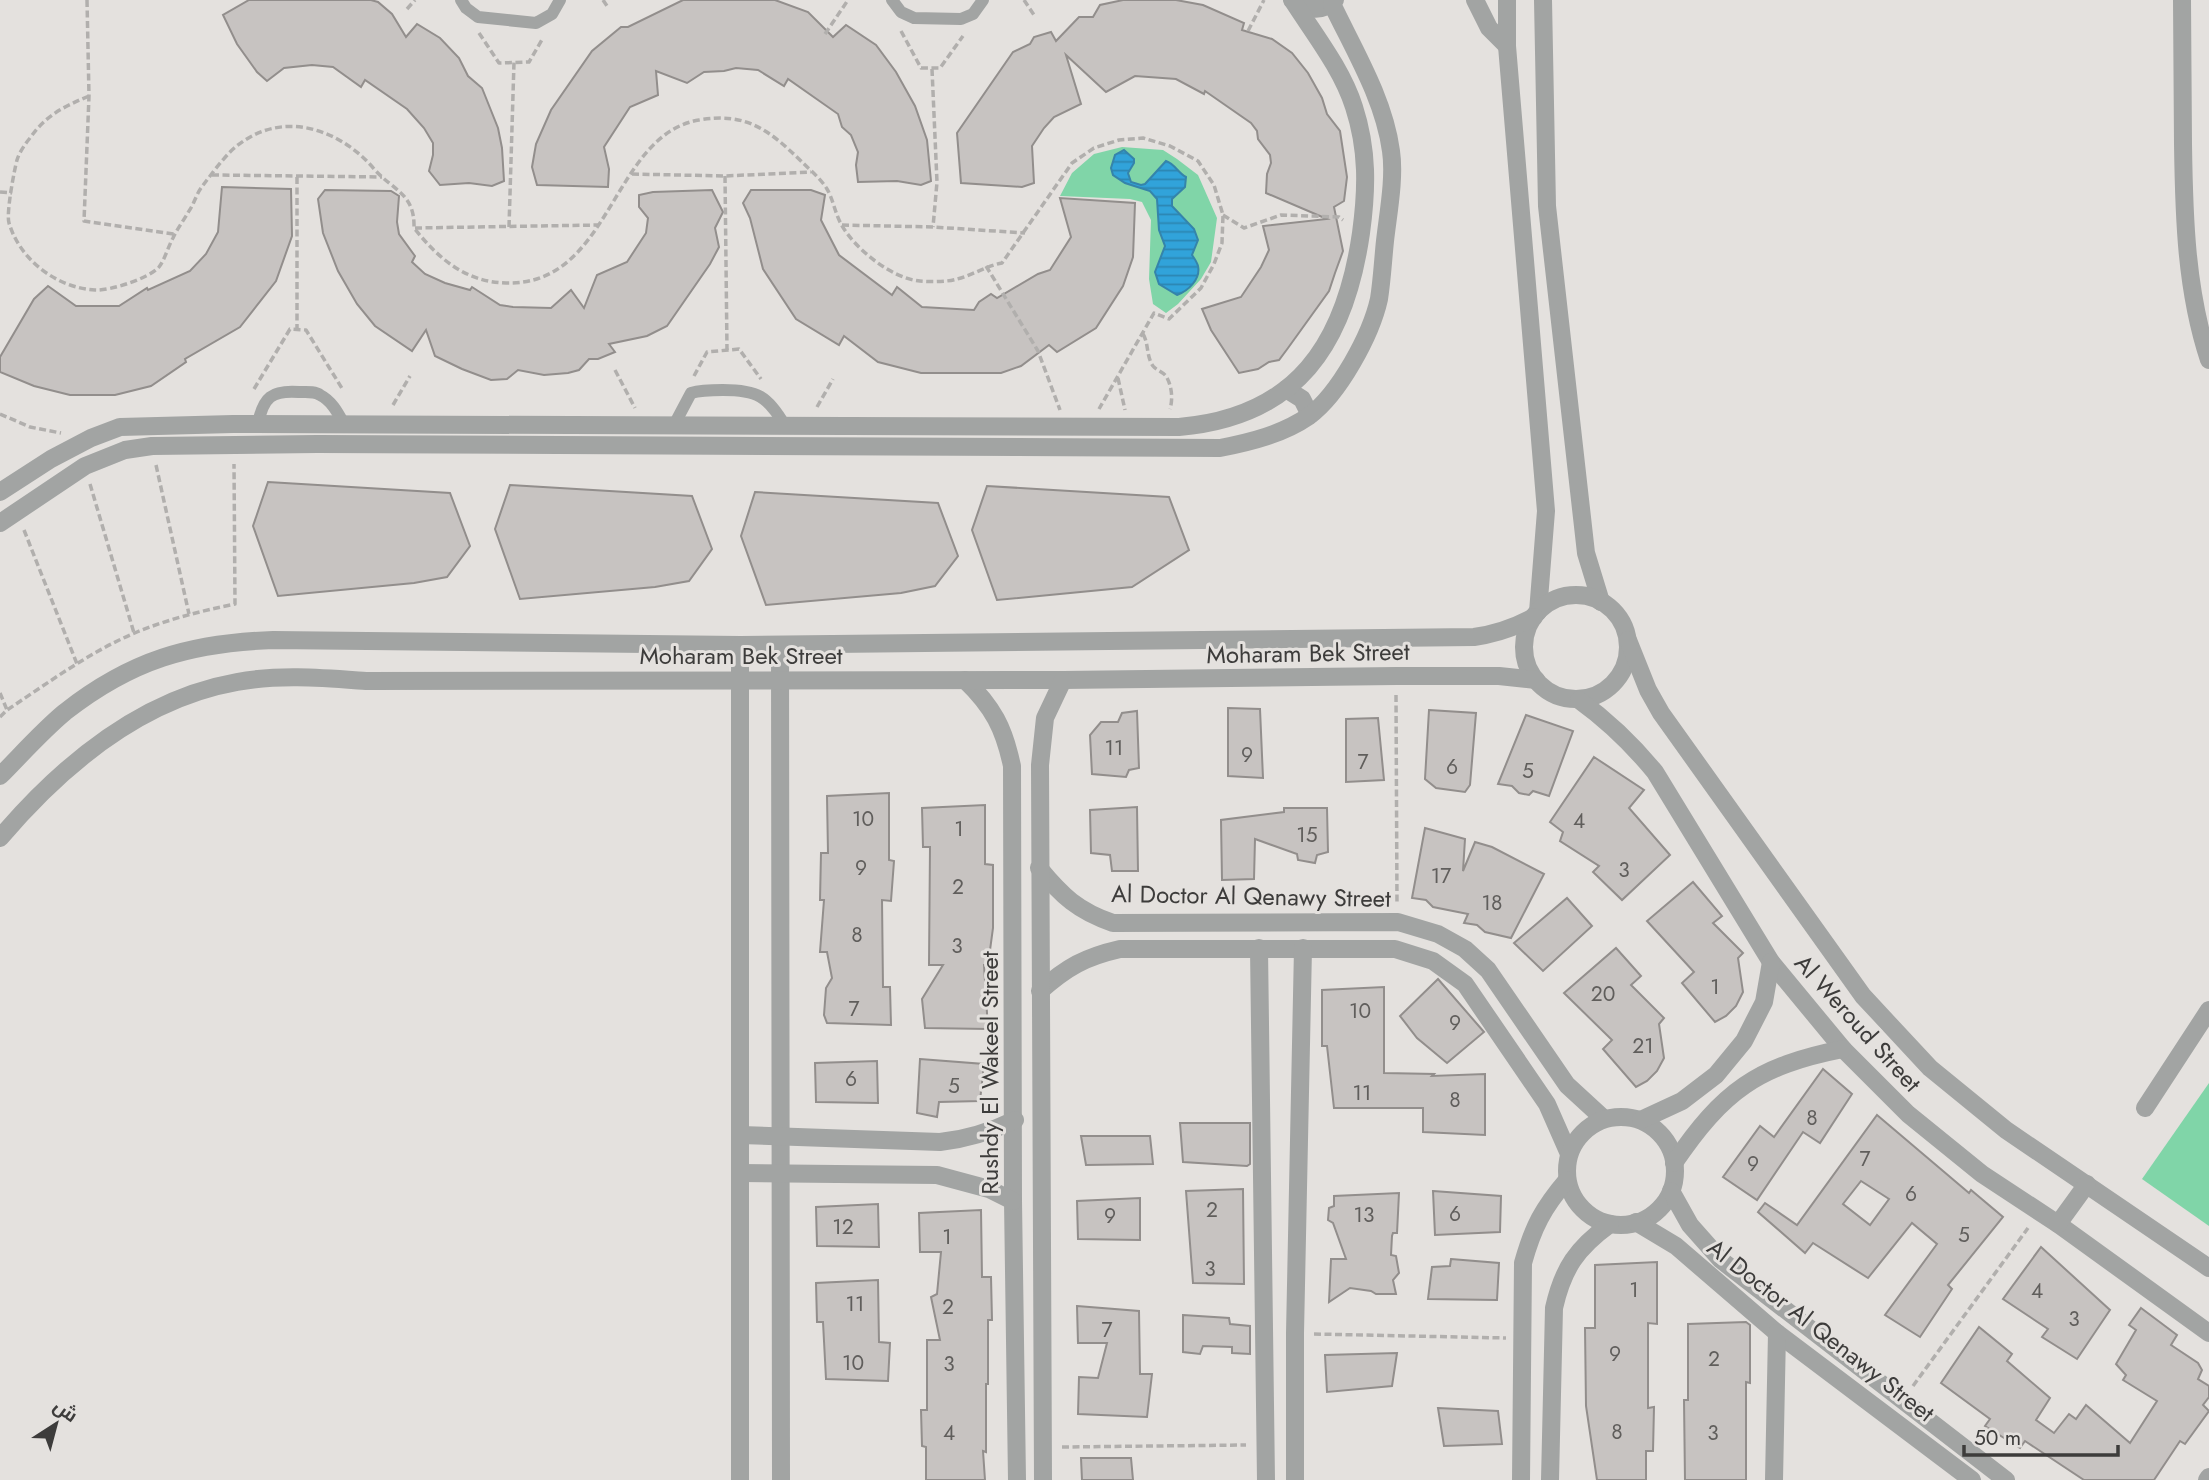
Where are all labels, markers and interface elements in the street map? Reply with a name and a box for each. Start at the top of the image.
street label: Moharam Bek Street [1206,634,1410,672]
street label: Moharam Bek Street [639,638,843,673]
house number: 11 [1105,733,1123,763]
house number: 9 [1241,740,1253,770]
house number: 7 [1357,747,1369,777]
house number: 6 [1446,752,1458,782]
house number: 5 [1522,756,1534,786]
house number: 10 [852,804,874,834]
house number: 4 [1573,806,1585,836]
house number: 1 [954,814,964,844]
house number: 15 [1296,820,1318,850]
house number: 9 [855,853,867,883]
house number: 3 [1618,855,1630,885]
house number: 17 [1431,861,1451,891]
house number: 2 [952,872,964,902]
street label: Al Doctor Al Qenawy Street [1111,876,1391,916]
house number: 18 [1482,888,1502,918]
house number: 8 [851,920,863,950]
house number: 3 [951,931,963,961]
street label: Al Weroud Street [1787,946,1930,1100]
street label: Rushdy El Wakeel Street [972,951,1007,1195]
house number: 1 [1710,972,1720,1002]
house number: 20 [1591,979,1615,1009]
house number: 7 [848,994,860,1024]
house number: 10 [1349,996,1371,1026]
house number: 9 [1449,1008,1461,1038]
house number: 21 [1632,1031,1654,1061]
house number: 6 [845,1064,857,1094]
house number: 5 [948,1071,960,1101]
house number: 11 [1353,1078,1371,1108]
house number: 8 [1449,1085,1461,1115]
house number: 8 [1806,1103,1818,1133]
house number: 7 [1859,1144,1871,1174]
house number: 9 [1747,1149,1759,1179]
house number: 6 [1905,1179,1917,1209]
house number: 2 [1206,1195,1218,1225]
house number: 6 [1449,1199,1461,1229]
house number: 13 [1354,1200,1374,1230]
house number: 9 [1104,1201,1116,1231]
house number: 12 [832,1212,854,1242]
house number: 5 [1958,1220,1970,1250]
house number: 1 [942,1222,952,1252]
street label: Al Doctor Al Qenawy Street [1700,1230,1942,1430]
house number: 3 [1204,1254,1216,1284]
house number: 1 [1629,1275,1639,1305]
house number: 4 [2031,1276,2043,1306]
house number: 11 [846,1289,864,1319]
house number: 2 [942,1292,954,1322]
house number: 3 [2068,1304,2080,1334]
house number: 7 [1101,1315,1113,1345]
house number: 9 [1609,1339,1621,1369]
house number: 2 [1708,1344,1720,1374]
house number: 10 [842,1348,864,1378]
house number: 3 [943,1349,955,1379]
north arrow [21,1389,91,1459]
text: ش [48,1393,83,1429]
scale bar [1964,1414,2118,1458]
house number: 8 [1611,1417,1623,1447]
house number: 4 [943,1418,955,1448]
house number: 3 [1707,1418,1719,1448]
text: 50 m [1974,1423,2021,1453]

